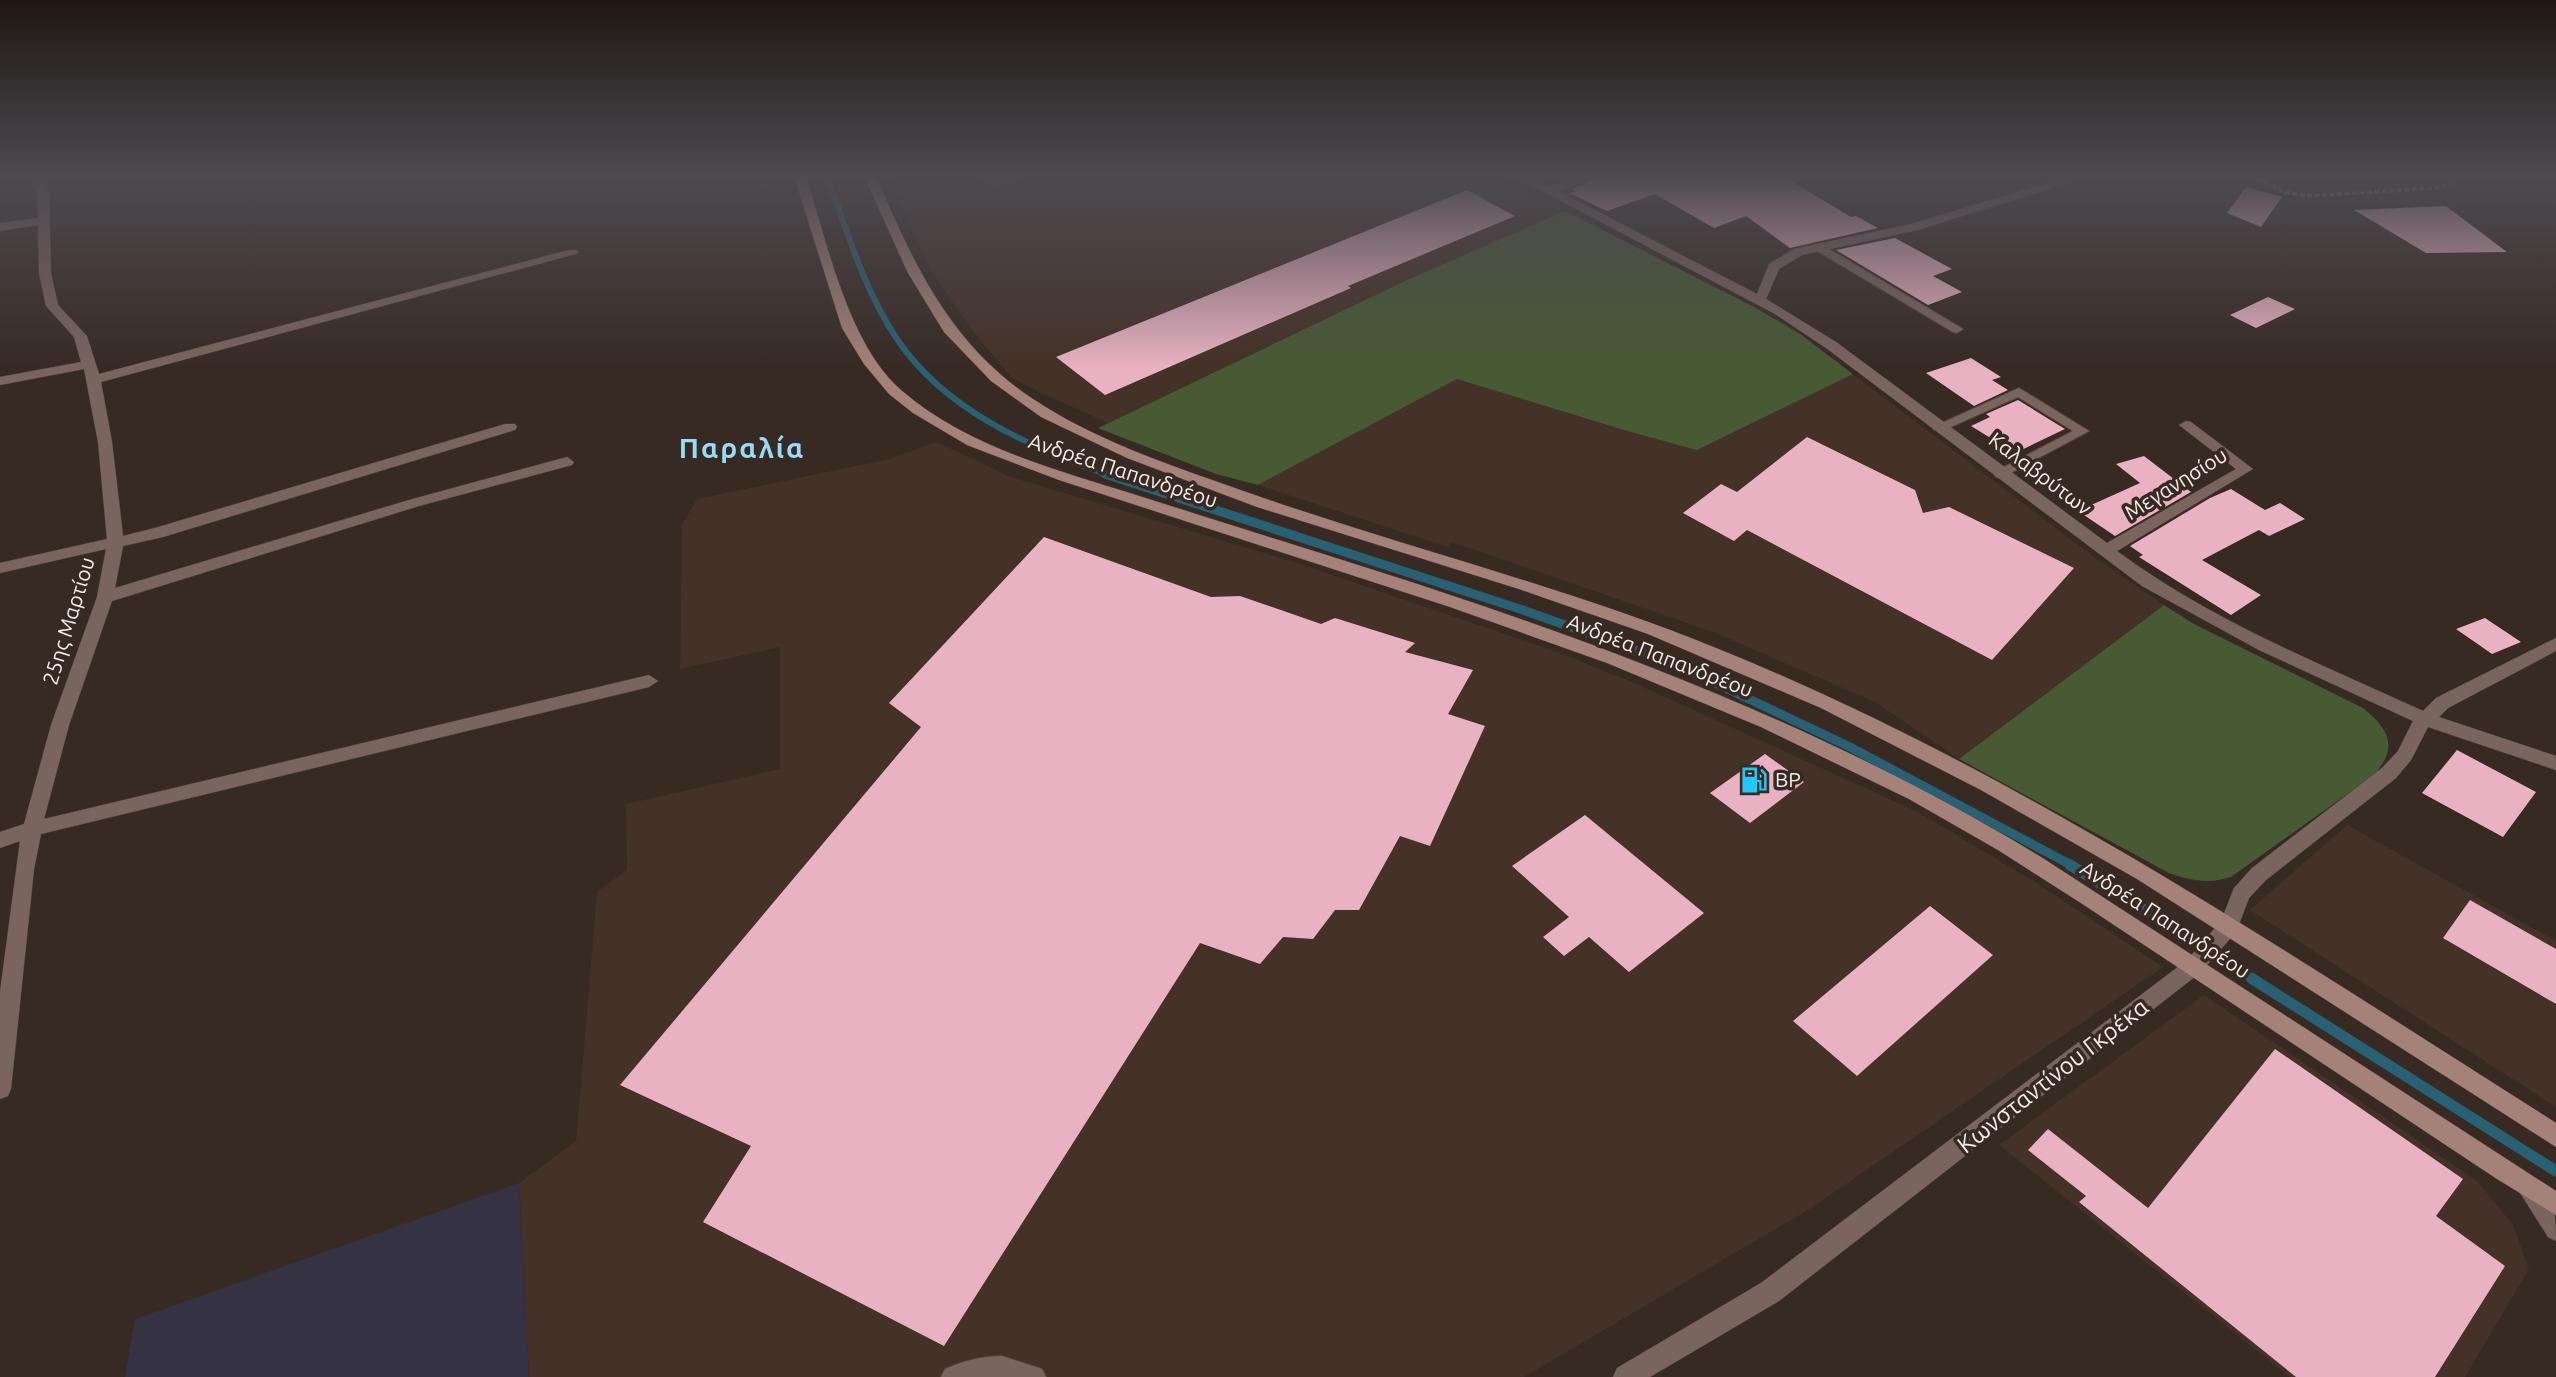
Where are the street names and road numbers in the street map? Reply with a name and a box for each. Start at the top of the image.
street label: Καλαβρύτων [1985,427,2097,520]
street label: Ανδρέα Παπανδρέου [1026,428,1221,512]
street label: Μεγανησίου [2120,442,2231,524]
street label: 25ης Μαρτίου [37,554,99,687]
street label: Ανδρέα Παπανδρέου [1564,609,1757,702]
street label: Ανδρέα Παπανδρέου [2076,855,2255,983]
street label: Κωνσταντίνου Γκρέκα [1952,993,2153,1158]

